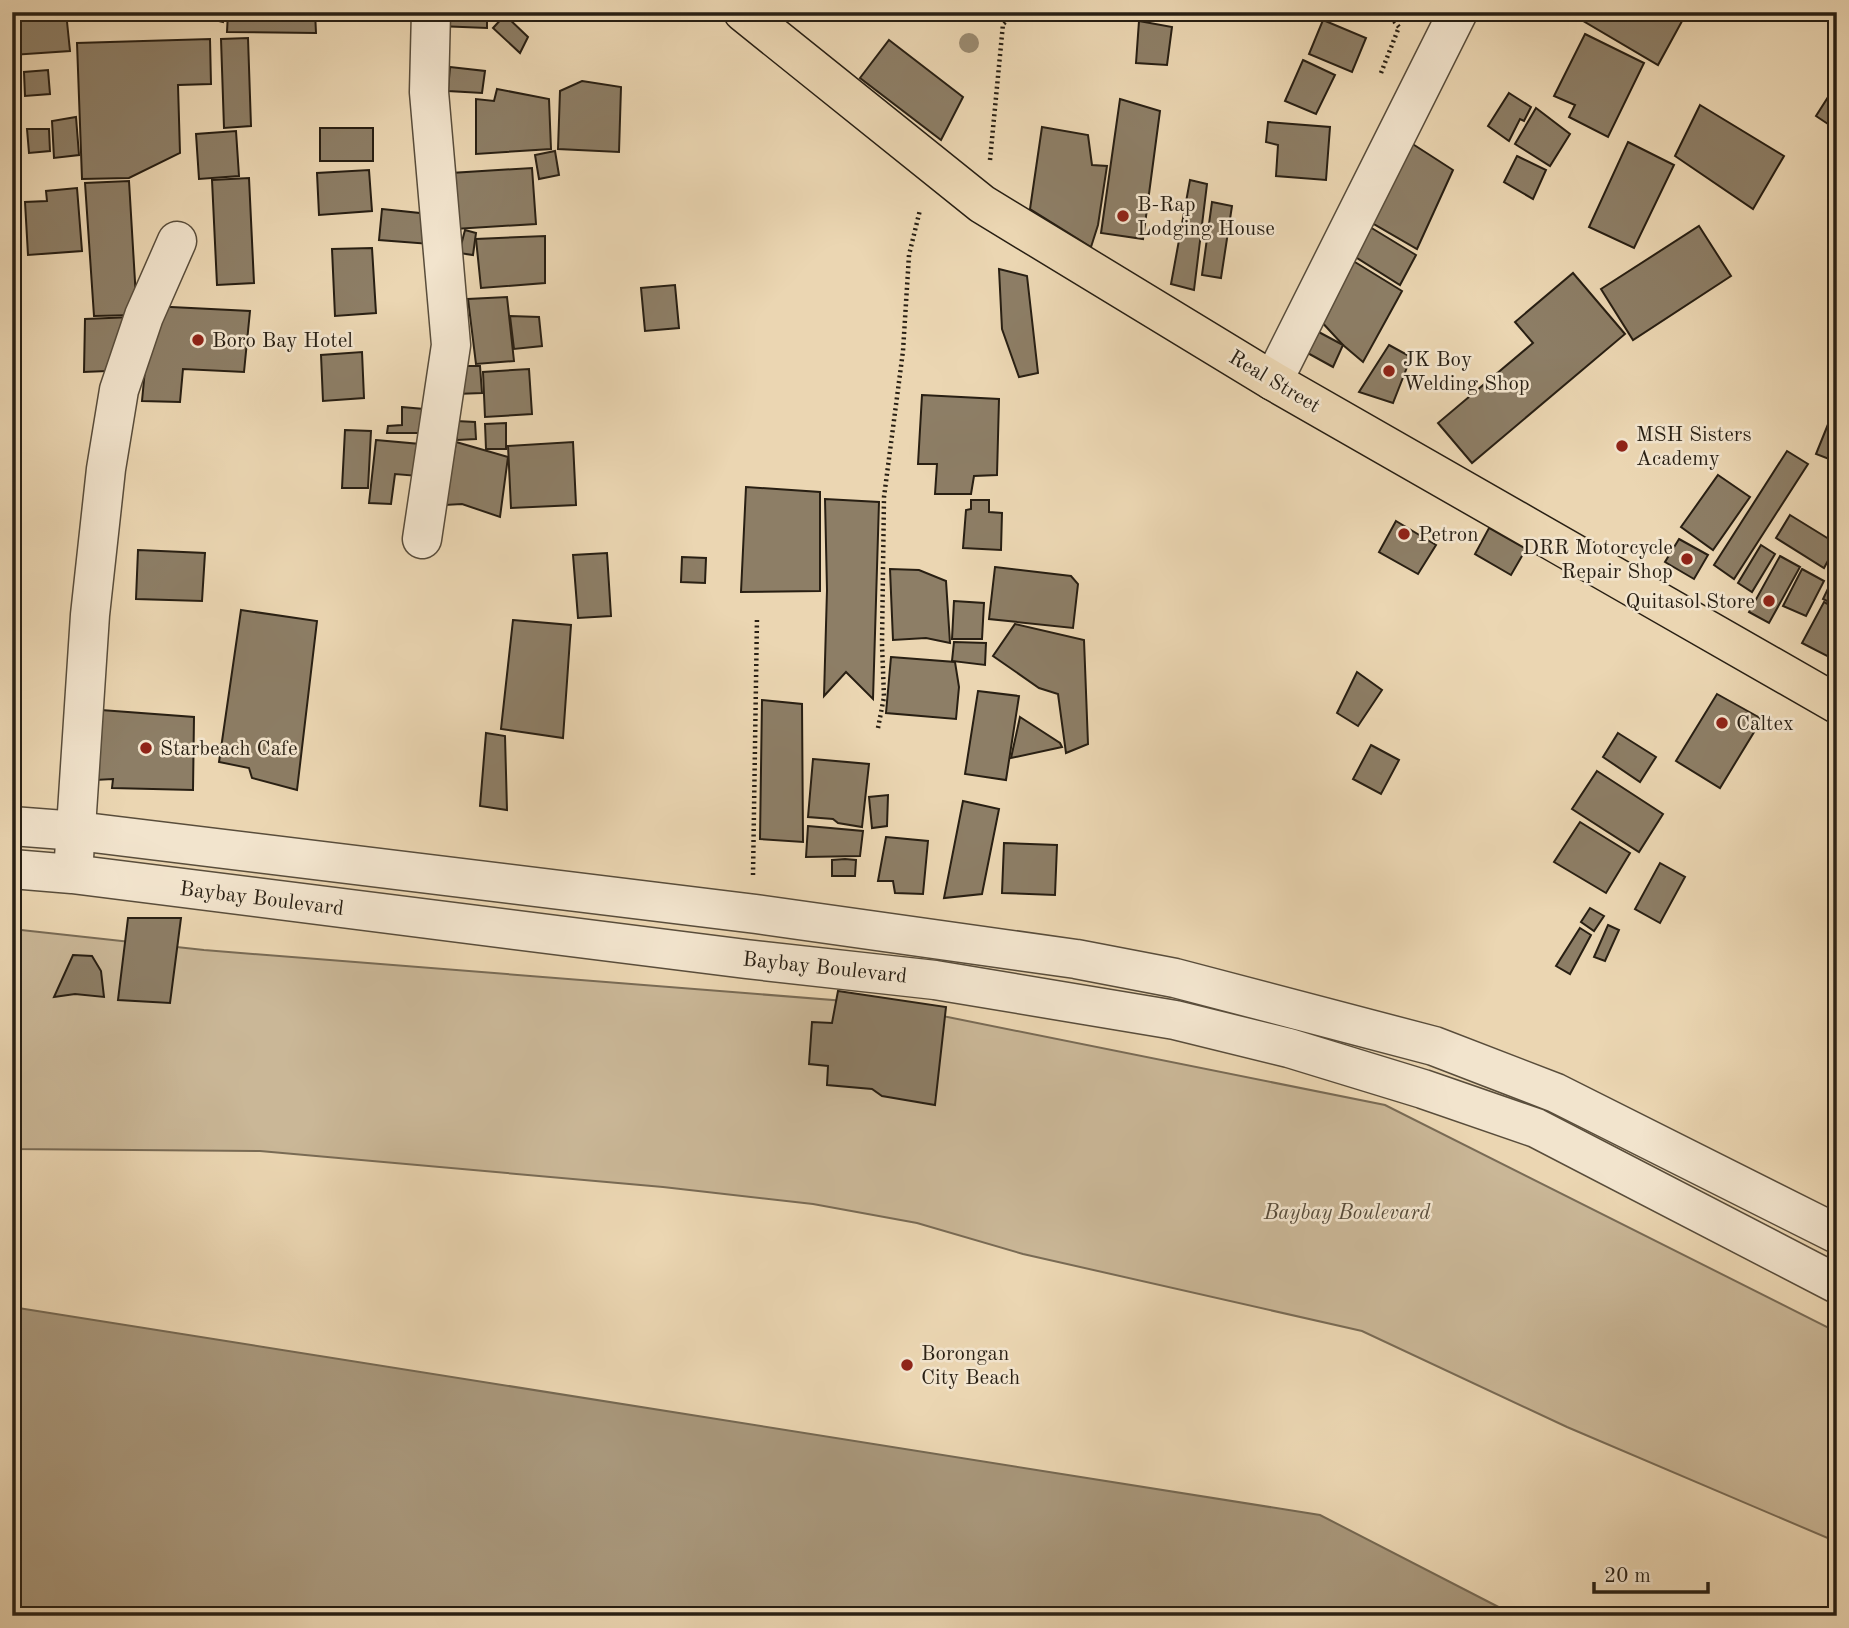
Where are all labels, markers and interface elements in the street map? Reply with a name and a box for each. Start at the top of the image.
place label: B-Rap Lodging House [1137,195,1275,240]
marker: B-Rap Lodging House [1115,208,1131,224]
place label: Boro Bay Hotel [212,331,353,352]
marker: Boro Bay Hotel [190,332,206,348]
street label: Real Street [1225,347,1323,418]
place label: JK Boy Welding Shop [1403,350,1530,395]
marker: JK Boy Welding Shop [1381,363,1397,379]
place label: MSH Sisters Academy [1636,425,1752,470]
marker: MSH Sisters Academy [1614,438,1630,454]
place label: Petron [1418,525,1479,546]
marker: Petron [1396,526,1412,542]
place label: DRR Motorcycle Repair Shop [1523,538,1673,583]
marker: DRR Motorcycle Repair Shop [1679,551,1695,567]
place label: Quitasol Store [1626,592,1755,613]
marker: Quitasol Store [1761,593,1777,609]
place label: Caltex [1736,714,1794,735]
marker: Caltex [1714,715,1730,731]
place label: Starbeach Cafe [160,739,298,760]
marker: Starbeach Cafe [138,740,154,756]
street label: Baybay Boulevard [178,879,345,920]
street label: Baybay Boulevard [742,949,908,988]
park label: Baybay Boulevard [1263,1203,1431,1224]
place label: Borongan City Beach [921,1344,1020,1389]
marker: Borongan City Beach [899,1357,915,1373]
scale bar [1594,1551,1707,1595]
text: 20 m [1604,1566,1651,1587]

